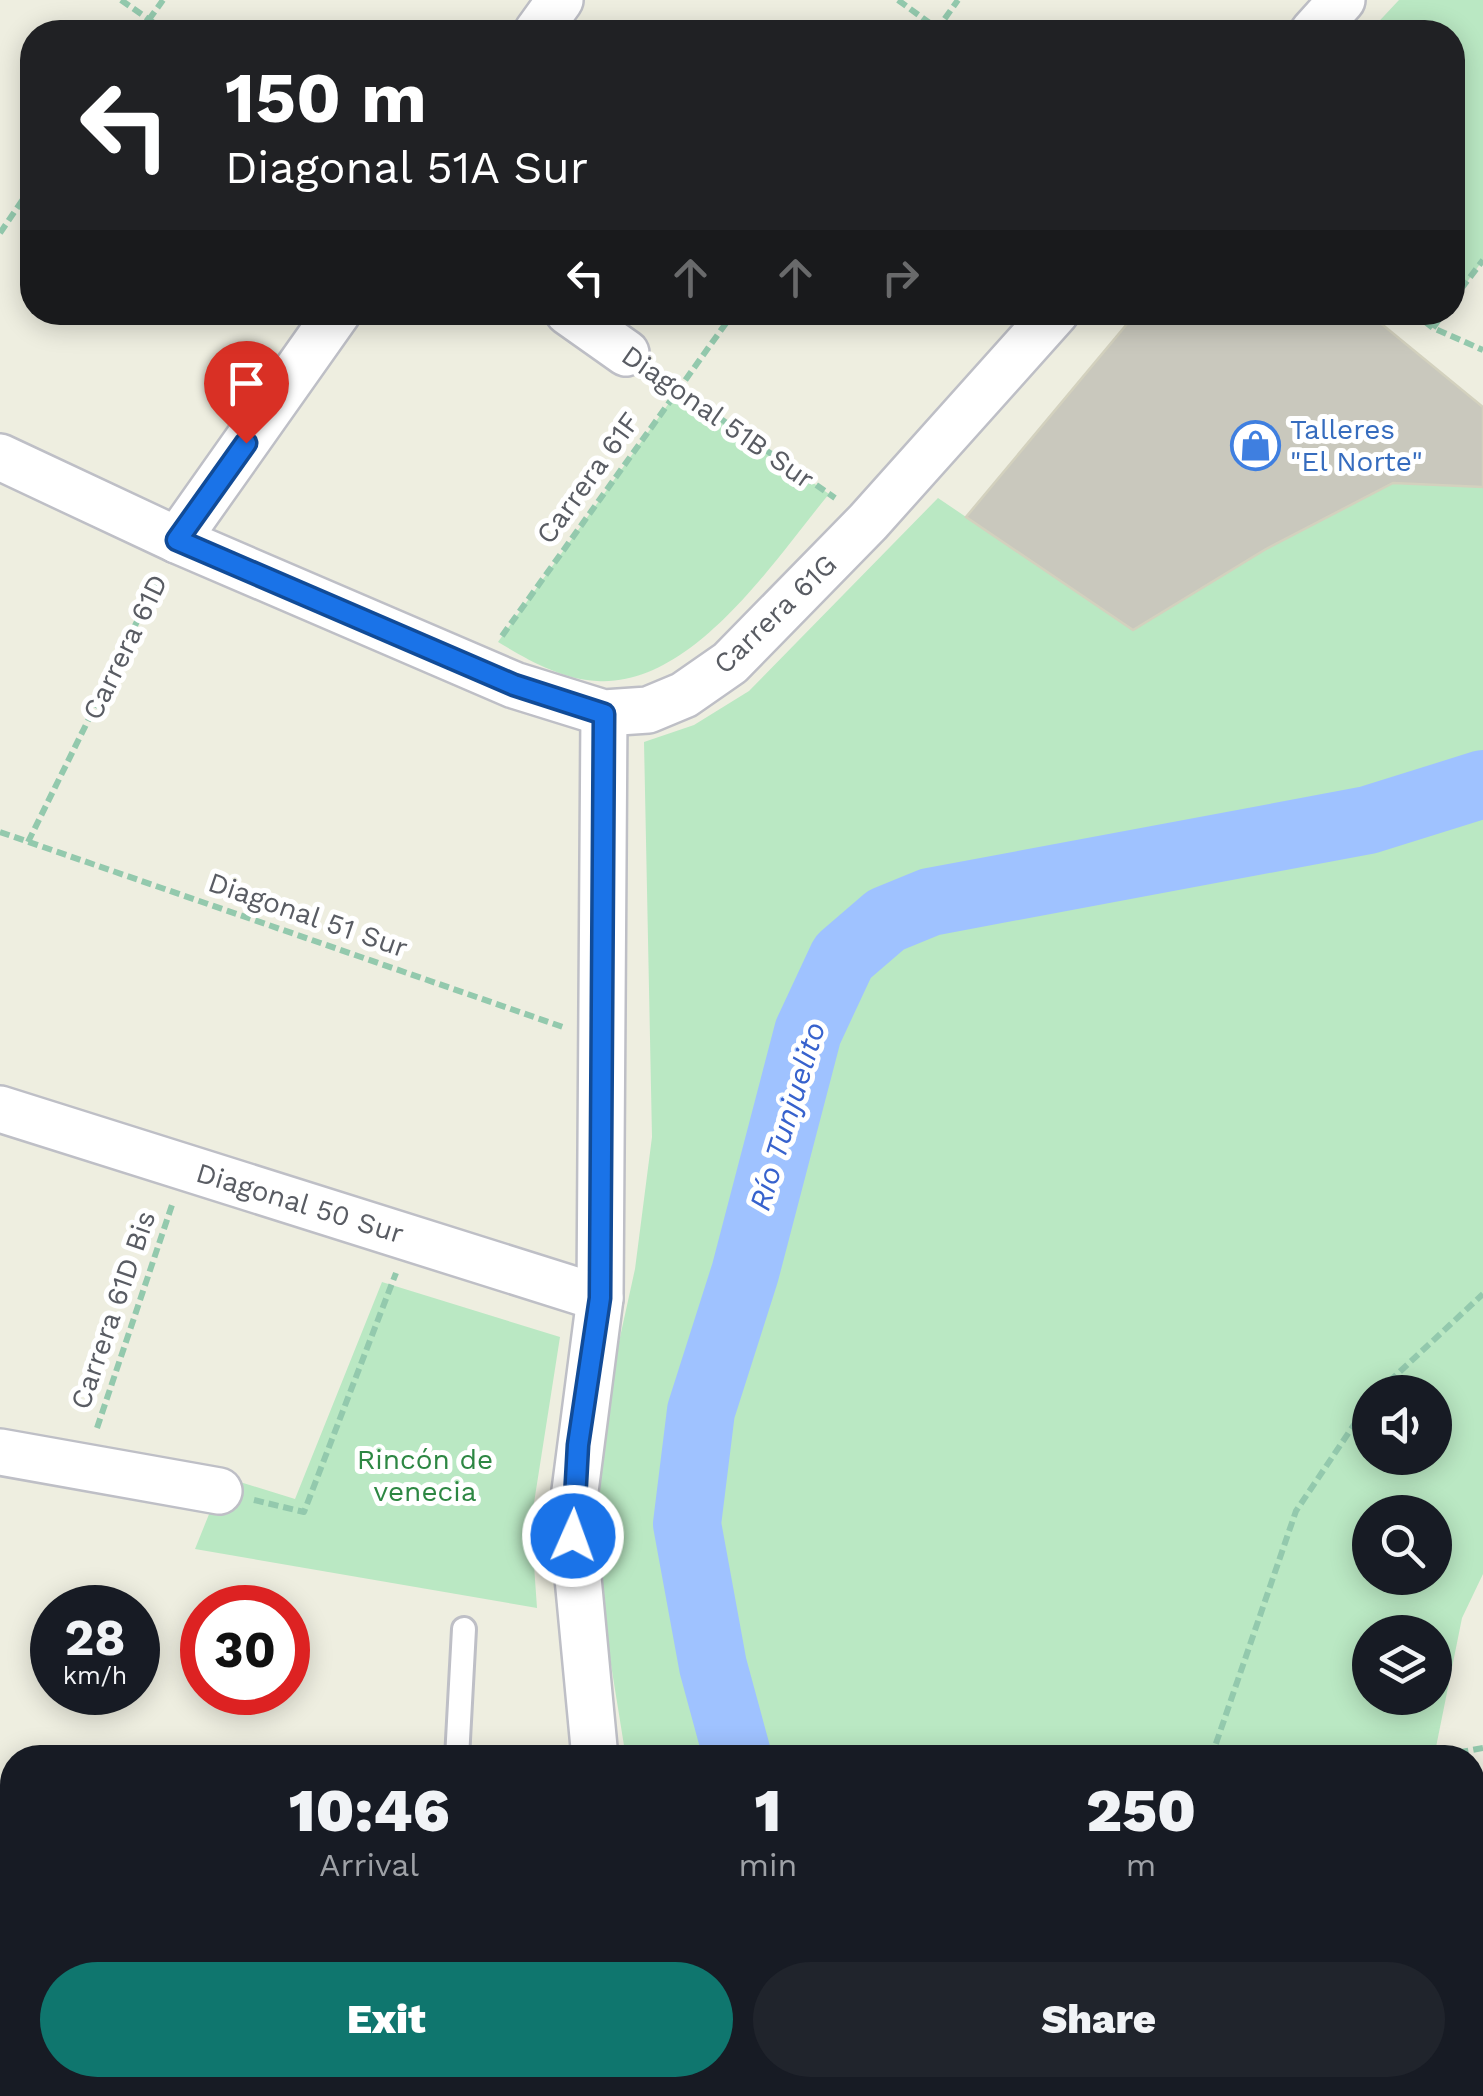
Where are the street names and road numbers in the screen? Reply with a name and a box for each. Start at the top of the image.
street label: Diagonal 51B Sur [616,338,820,496]
street label: Carrera 61F [529,406,647,550]
street label: Carrera 61G [707,547,843,681]
street label: Carrera 61D [76,569,174,725]
street label: Diagonal 51 Sur [204,865,412,965]
street label: Diagonal 50 Sur [192,1156,408,1250]
street label: Carrera 61D Bis [64,1206,162,1414]

